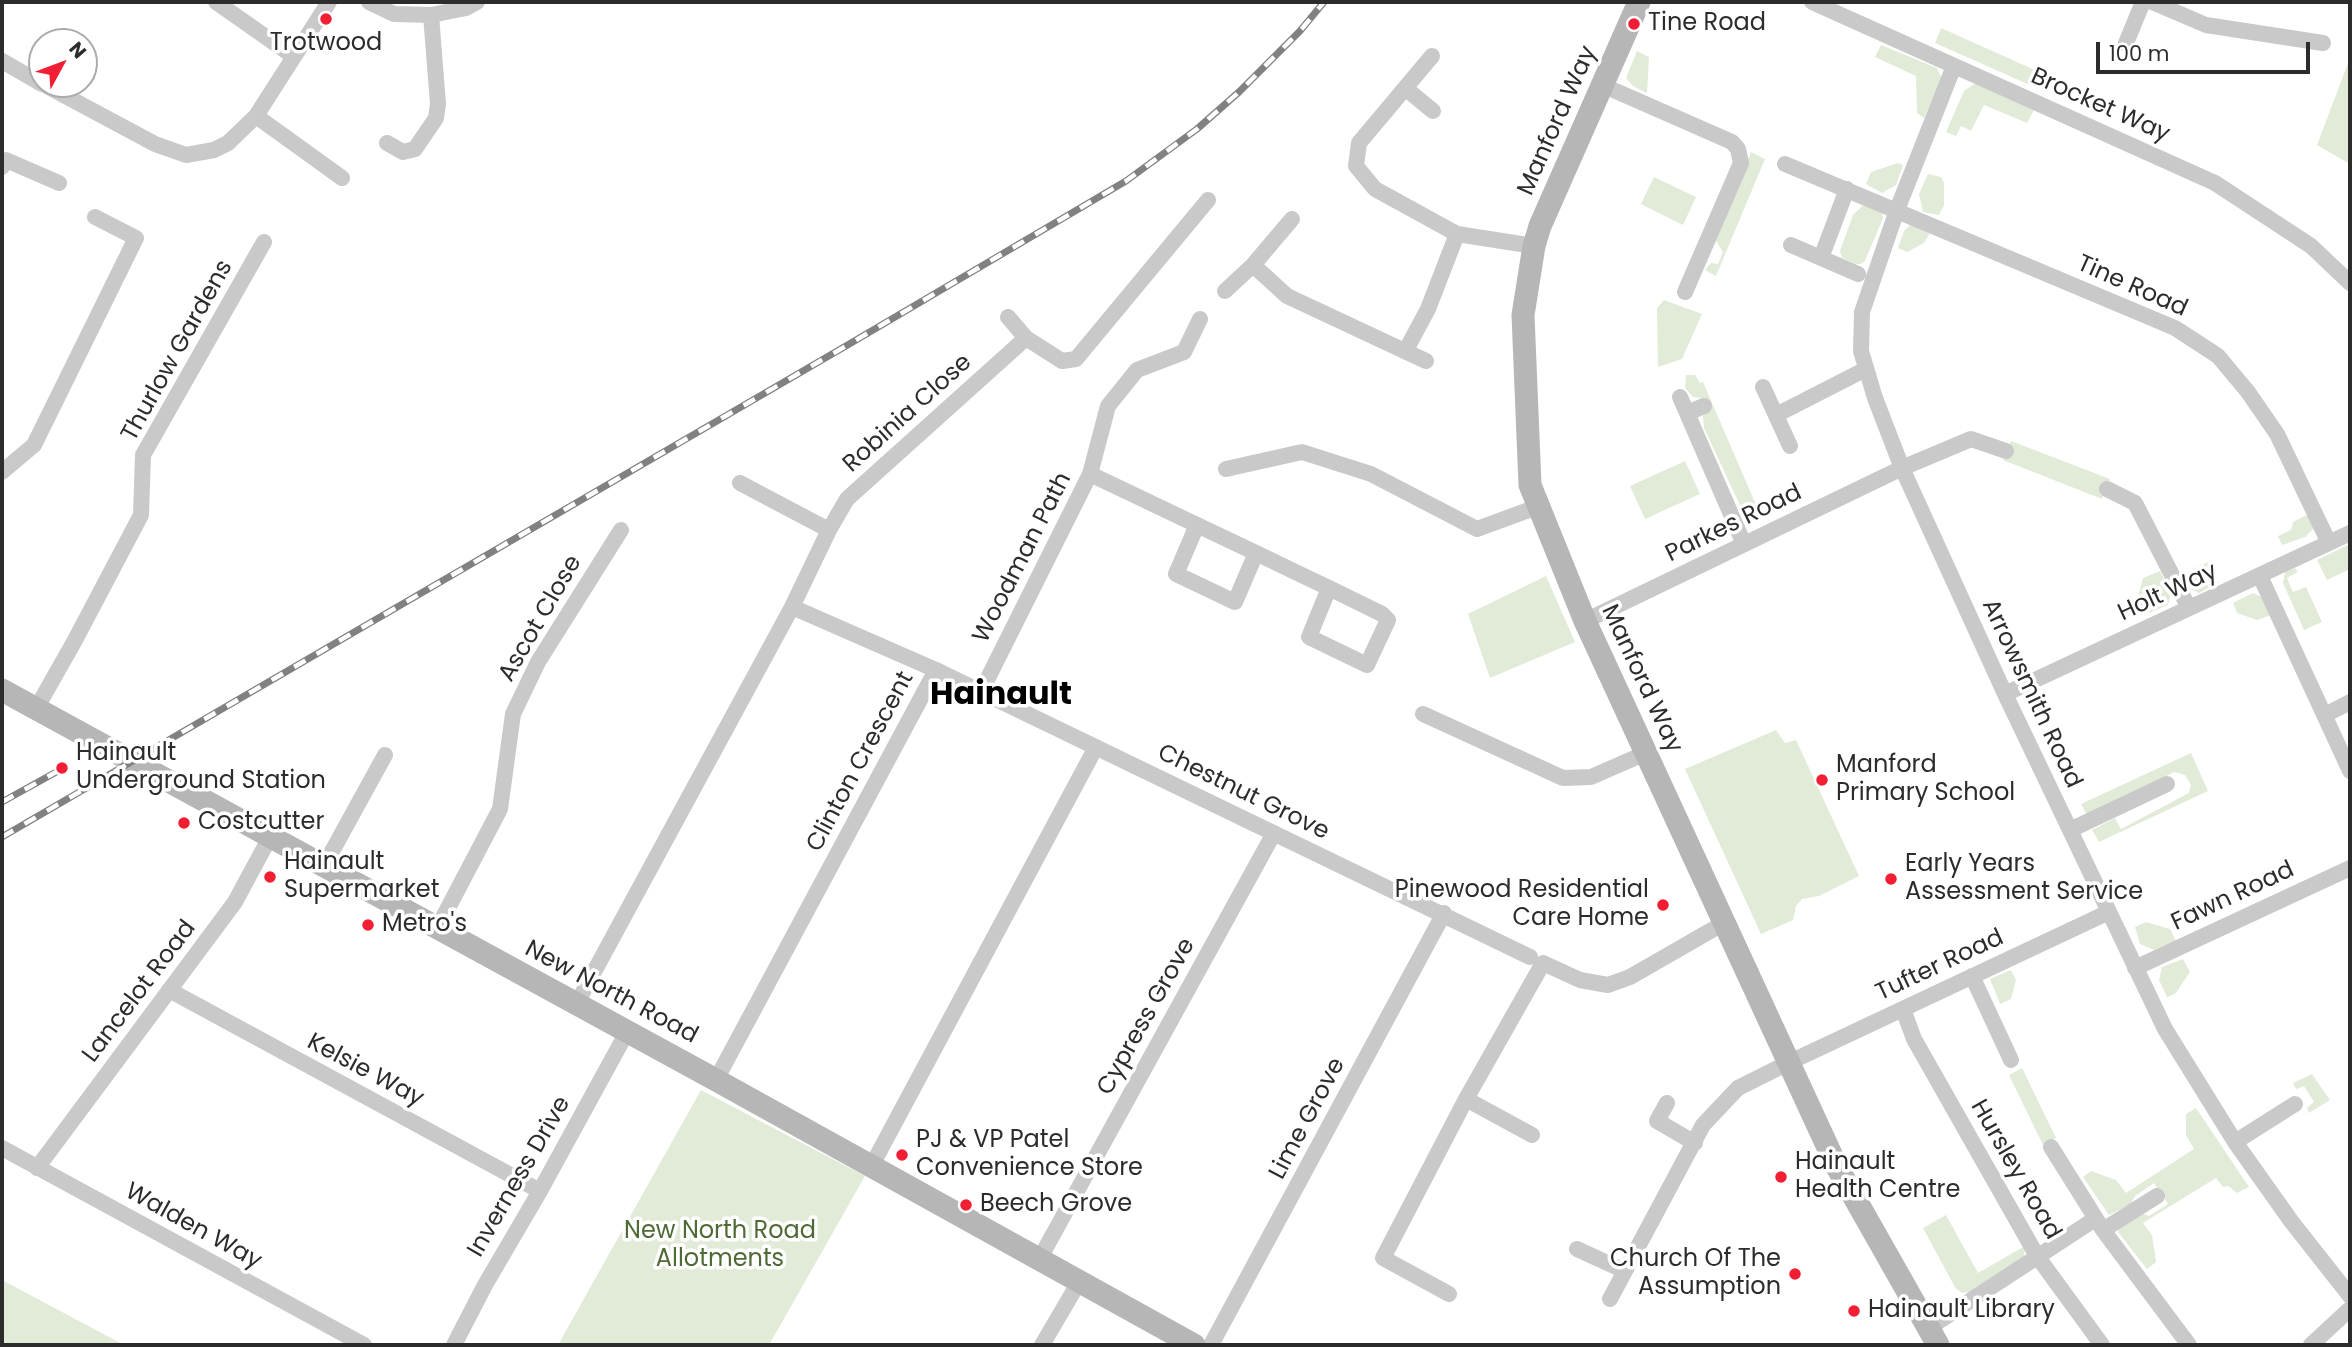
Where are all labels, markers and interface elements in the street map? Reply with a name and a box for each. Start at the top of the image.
place label: Tine Road [1648,10,1766,38]
marker: Trotwood [318,11,334,27]
marker: Tine Road [1626,16,1642,32]
north arrow [28,28,98,98]
scale bar [2100,28,2314,72]
place label: Trotwood [270,30,382,58]
text: N [63,36,93,64]
text: 100 m [2109,39,2169,68]
street label: Manford Way [1512,42,1604,200]
street label: Brocket Way [2026,63,2174,149]
street label: Tine Road [2072,250,2192,324]
street label: Thurlow Gardens [116,255,240,447]
street label: Robinia Close [838,349,978,479]
street label: Woodman Path [968,468,1078,648]
street label: Parkes Road [1661,479,1807,569]
street label: Ascot Close [493,551,589,687]
street label: Holt Way [2114,558,2222,628]
street label: Arrowsmith Road [1975,595,2087,793]
street label: Manford Way [1594,600,1688,758]
street label: Clinton Crescent [801,667,921,857]
district label: Hainault [930,677,1072,715]
street label: Chestnut Grove [1153,739,1333,847]
place label: Hainault Underground Station [76,740,326,796]
place label: Manford Primary School [1836,752,2015,808]
marker: Hainault Underground Station [54,760,70,776]
marker: Manford Primary School [1814,772,1830,788]
place label: Costcutter [198,809,324,837]
marker: Costcutter [176,815,192,831]
place label: Hainault Supermarket [284,849,439,905]
place label: Early Years Assessment Service [1905,851,2143,907]
street label: Fawn Road [2167,856,2299,938]
marker: Hainault Supermarket [262,869,278,885]
marker: Early Years Assessment Service [1883,871,1899,887]
place label: Pinewood Residential Care Home [1395,877,1649,933]
marker: Pinewood Residential Care Home [1655,897,1671,913]
place label: Metro's [382,911,467,939]
street label: Lancelot Road [77,915,203,1069]
marker: Metro's [360,917,376,933]
street label: Tufter Road [1872,924,2008,1008]
street label: Cypress Grove [1092,934,1202,1100]
street label: New North Road [520,935,702,1051]
street label: Kelsie Way [302,1028,428,1114]
street label: Lime Grove [1264,1053,1352,1185]
street label: Inverness Drive [462,1092,578,1262]
street label: Hursley Road [1963,1095,2067,1245]
place label: PJ & VP Patel Convenience Store [916,1127,1143,1183]
marker: PJ & VP Patel Convenience Store [894,1147,910,1163]
place label: Hainault Health Centre [1795,1149,1960,1205]
marker: Hainault Health Centre [1773,1169,1789,1185]
street label: Walden Way [120,1178,266,1276]
place label: Beech Grove [980,1191,1132,1219]
marker: Beech Grove [958,1197,974,1213]
park label: New North Road Allotments [624,1218,816,1274]
place label: Church Of The Assumption [1610,1246,1781,1302]
marker: Church Of The Assumption [1787,1266,1803,1282]
place label: Hainault Library [1868,1297,2055,1325]
marker: Hainault Library [1846,1303,1862,1319]

